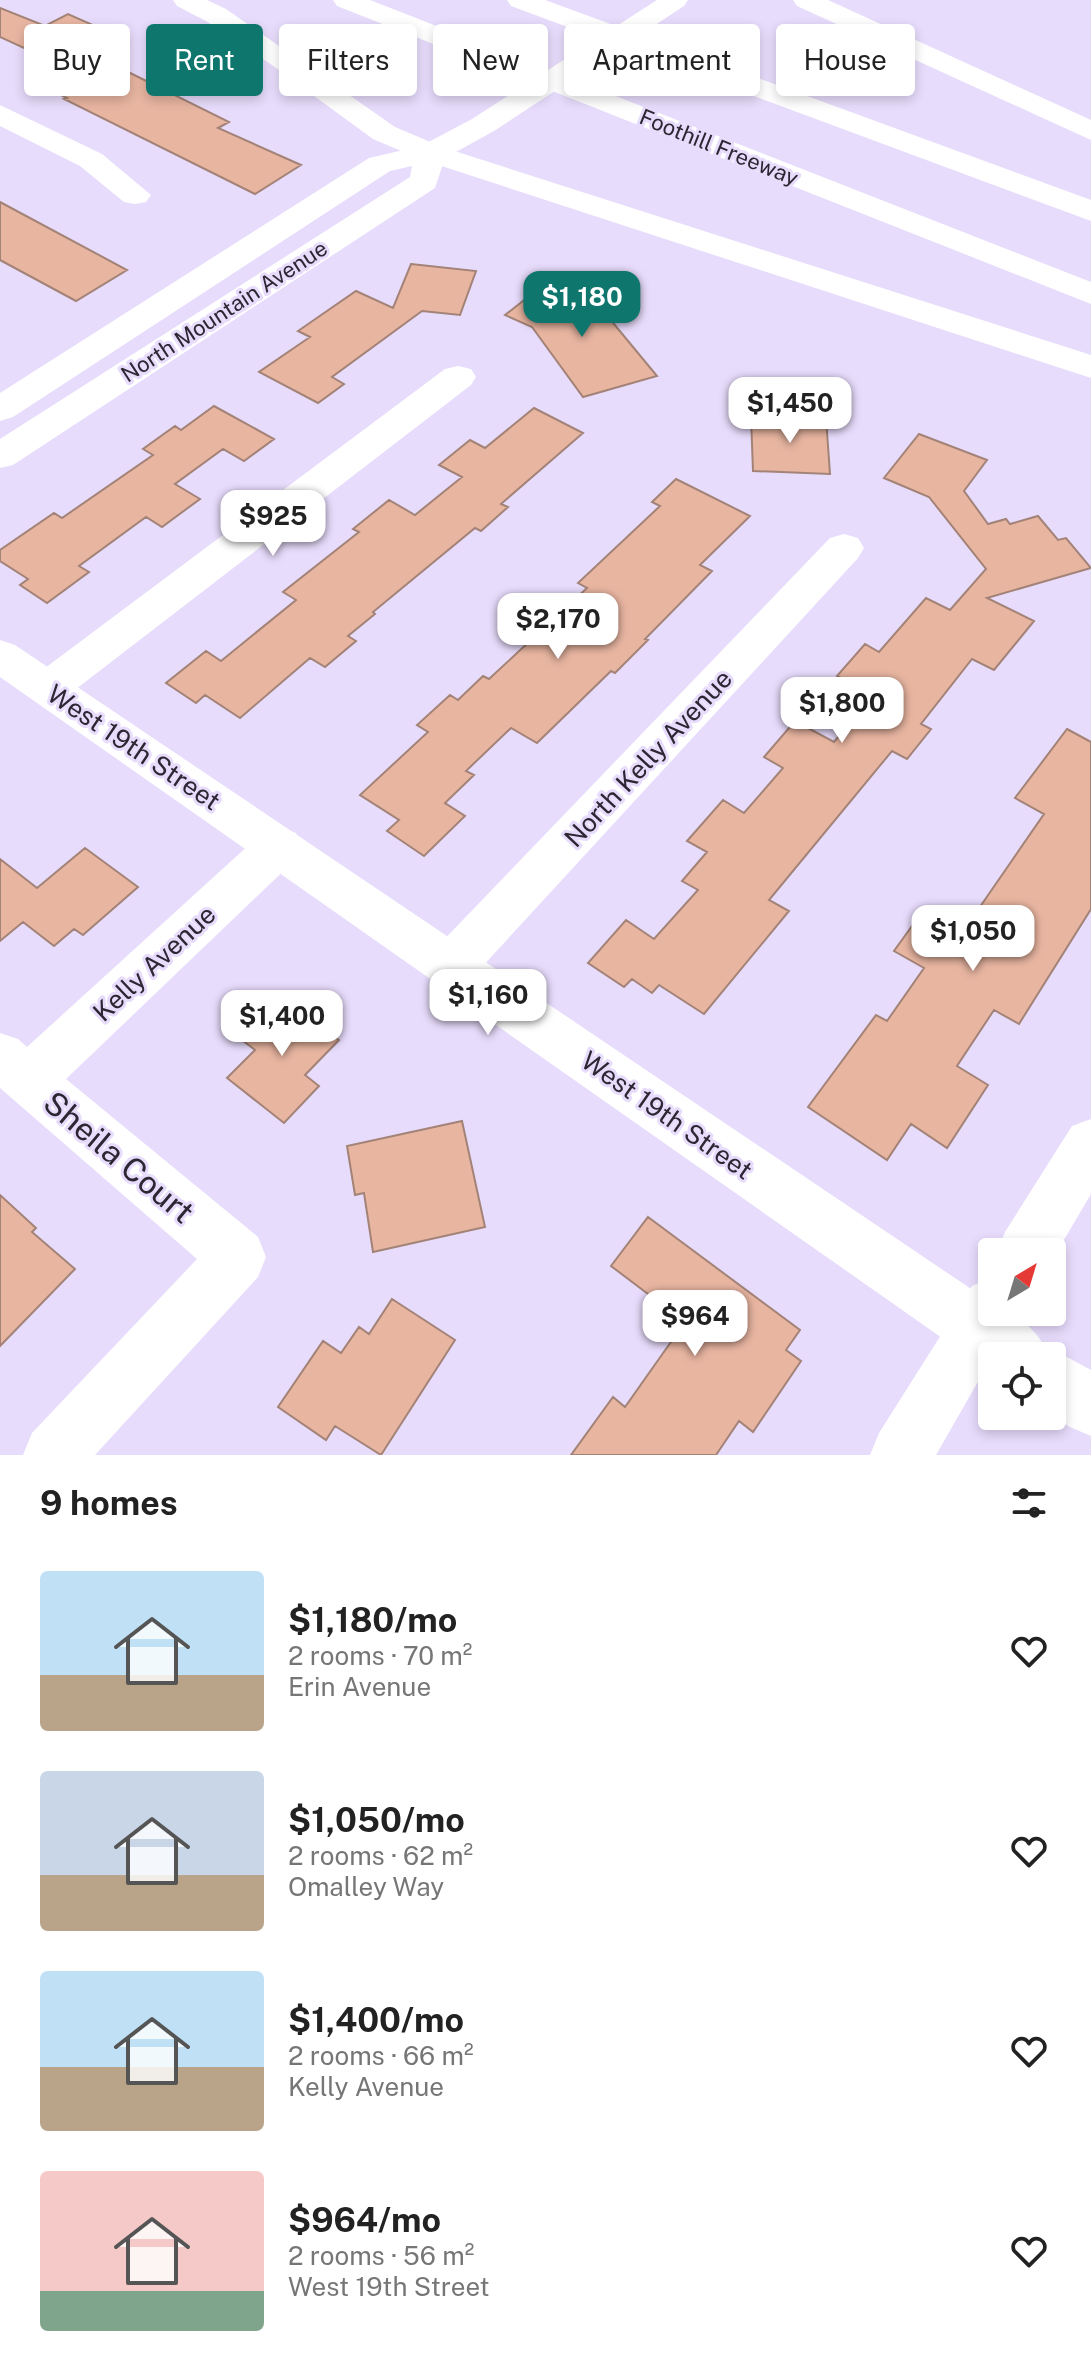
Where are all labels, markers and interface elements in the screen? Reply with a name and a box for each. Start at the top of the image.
chip: Buy [24,24,130,96]
chip: Rent [146,24,263,96]
chip: Filters [279,24,417,96]
chip: New [433,24,548,96]
chip: Apartment [564,24,760,96]
chip: House [776,24,915,96]
street label: Foothill Freeway [636,103,802,191]
street label: North Mountain Avenue [116,235,332,387]
pin: $1,180 [517,271,647,339]
text: $1,180 [541,281,623,312]
pin: $1,450 [725,377,855,445]
text: $1,450 [747,387,834,418]
pin: $925 [226,490,320,558]
text: $925 [239,500,307,531]
pin: $2,170 [493,593,623,661]
text: $2,170 [515,603,601,634]
street label: North Kelly Avenue [558,663,738,853]
pin: $1,800 [777,677,907,745]
street label: West 19th Street [42,678,226,816]
text: $1,800 [799,687,885,718]
street label: Kelly Avenue [86,898,222,1028]
pin: $1,050 [908,905,1038,973]
text: $1,050 [929,915,1017,946]
pin: $1,160 [423,969,553,1037]
text: $1,160 [448,979,529,1010]
pin: $1,400 [217,990,347,1058]
text: $1,400 [239,1000,325,1031]
street label: West 19th Street [575,1044,759,1186]
street label: Sheila Court [36,1084,202,1230]
north arrow [978,1238,1066,1326]
map controls [978,1238,1066,1430]
pin: $964 [648,1290,742,1358]
text: $964 [661,1300,729,1331]
button: locate [978,1342,1066,1430]
icon: filters [1007,1481,1051,1525]
text: 9 homes [40,1483,178,1523]
text: $1,180/mo [288,1600,457,1640]
icon: home [104,1603,200,1699]
icon: heart [1007,1629,1051,1673]
text: 2 rooms · 70 m² [288,1640,472,1671]
text: Erin Avenue [288,1671,431,1702]
text: $1,050/mo [288,1800,465,1840]
icon: home [104,1803,200,1899]
icon: heart [1007,1829,1051,1873]
text: 2 rooms · 62 m² [288,1840,473,1871]
text: Omalley Way [288,1871,444,1902]
text: $1,400/mo [288,2000,464,2040]
icon: home [104,2003,200,2099]
icon: heart [1007,2029,1051,2073]
text: 2 rooms · 66 m² [288,2040,474,2071]
text: Kelly Avenue [288,2071,444,2102]
text: $964/mo [288,2200,441,2240]
icon: home [104,2203,200,2299]
icon: heart [1007,2229,1051,2273]
text: 2 rooms · 56 m² [288,2240,474,2271]
text: West 19th Street [288,2271,490,2302]

